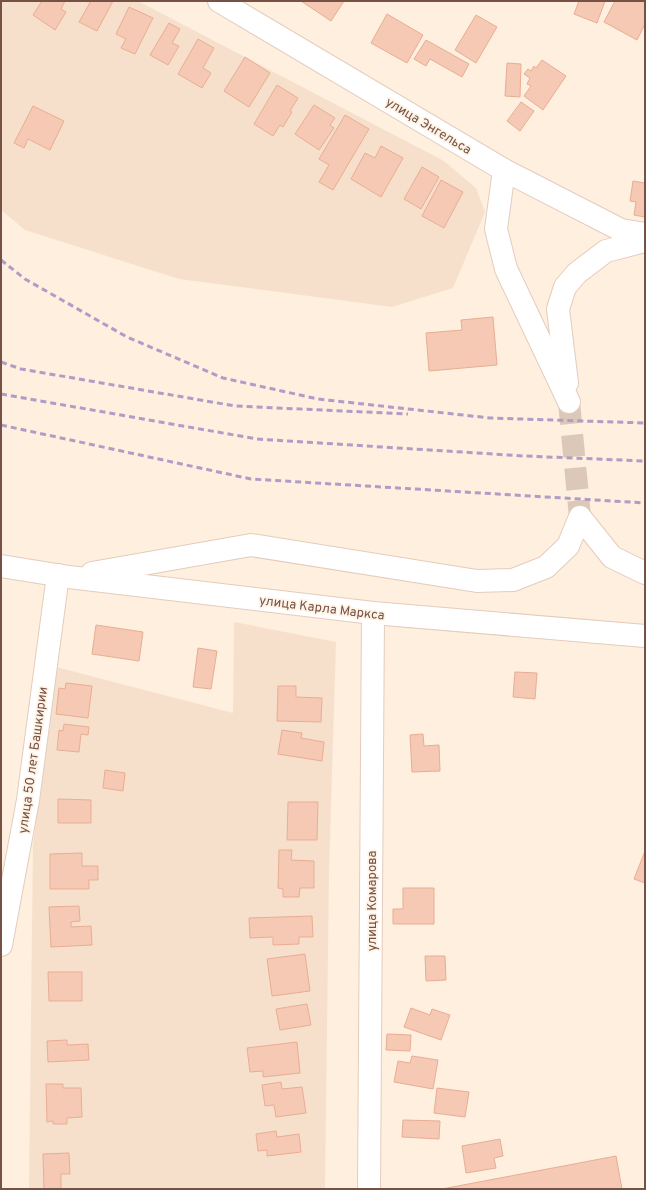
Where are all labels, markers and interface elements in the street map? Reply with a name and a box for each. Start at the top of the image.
street label: улица Энгельса [382,95,474,159]
street label: улица Карла Маркса [258,593,385,625]
street label: улица 50 лет Башкирии [16,686,52,835]
street label: улица Комарова [365,851,381,951]

